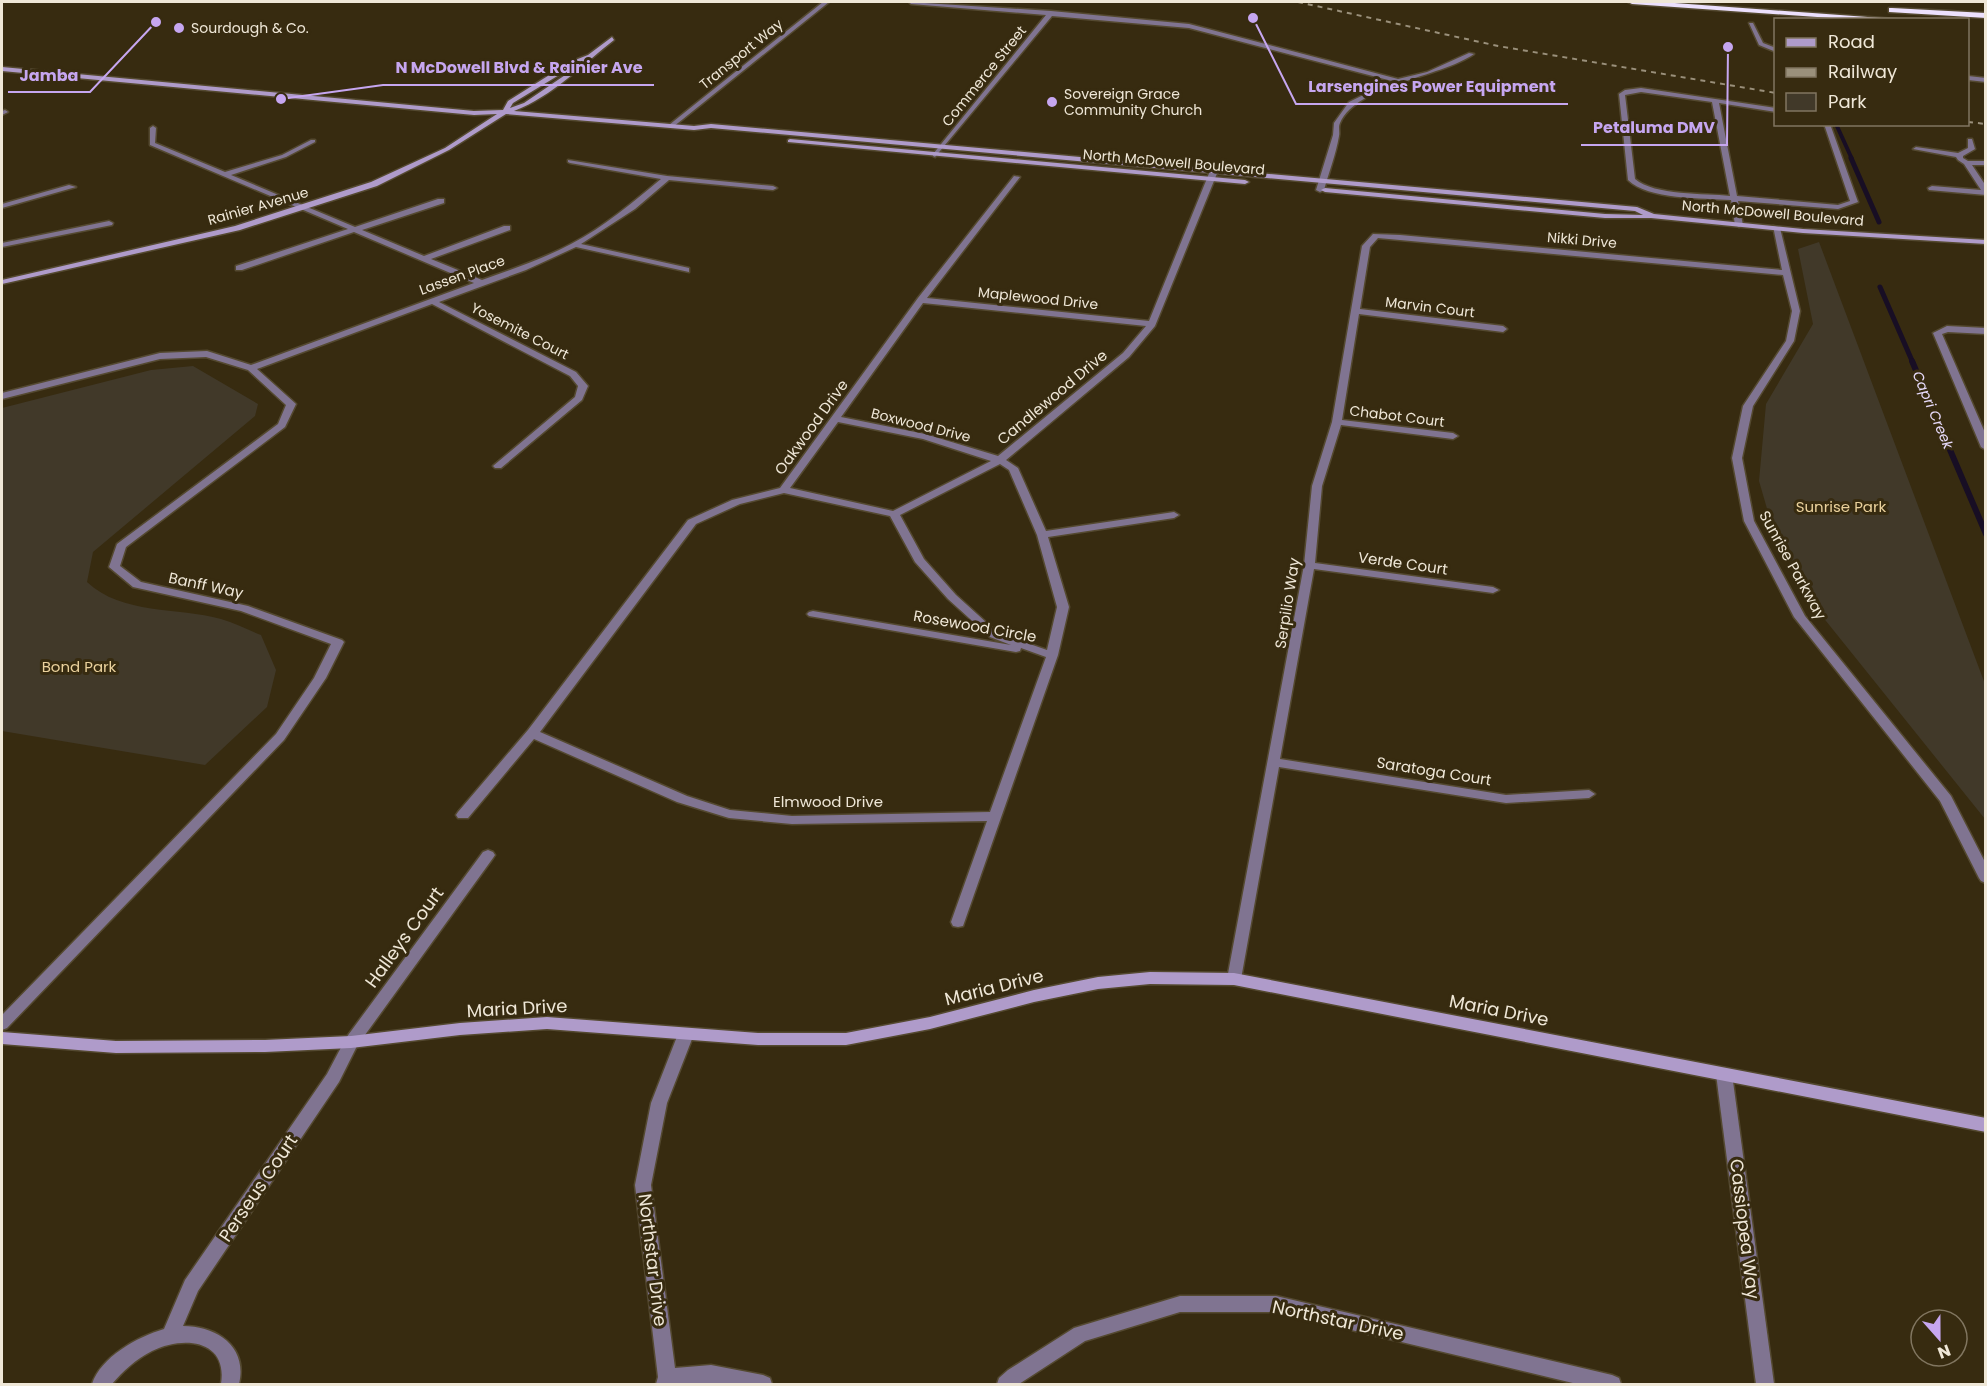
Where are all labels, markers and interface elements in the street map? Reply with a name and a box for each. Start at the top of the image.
street label: Transport Way [695,14,787,94]
place label: Sourdough & Co. [191,18,309,38]
legend [1774,18,1969,126]
marker: Sourdough & Co. [172,21,186,35]
street label: Commerce Street [937,21,1031,131]
text: Road [1828,29,1875,54]
callout: N McDowell Blvd & Rainier Ave [383,51,654,85]
text: N McDowell Blvd & Rainier Ave [395,56,643,79]
callout: Jamba [8,58,90,92]
text: Railway [1828,59,1897,84]
text: Jamba [20,64,78,87]
callout: Larsengines Power Equipment [1296,70,1568,104]
text: Larsengines Power Equipment [1308,75,1556,98]
place label: Sovereign Grace Community Church [1064,84,1202,120]
text: Park [1828,89,1867,114]
marker: Sovereign Grace Community Church [1045,95,1059,109]
callout: Petaluma DMV [1581,111,1727,145]
text: Petaluma DMV [1593,116,1715,139]
street label: North McDowell Boulevard [1082,144,1266,180]
street label: Rainier Avenue [205,182,311,230]
street label: North McDowell Boulevard [1681,195,1865,231]
street label: Nikki Drive [1546,227,1618,253]
street label: Lassen Place [416,250,508,300]
street label: Maplewood Drive [977,282,1099,314]
street label: Marvin Court [1384,292,1476,322]
street label: Yosemite Court [468,298,572,364]
street label: Candlewood Drive [993,345,1111,449]
water label: Capri Creek [1908,368,1959,453]
street label: Oakwood Drive [769,375,853,479]
street label: Chabot Court [1348,400,1446,432]
street label: Boxwood Drive [869,403,973,447]
park label: Sunrise Park [1796,496,1887,517]
street label: Sunrise Parkway [1754,507,1832,624]
street label: Verde Court [1357,546,1449,580]
street label: Serpilio Way [1269,556,1305,650]
street label: Banff Way [167,567,246,603]
street label: Rosewood Circle [912,605,1038,647]
park label: Bond Park [42,656,117,677]
street label: Saratoga Court [1375,752,1493,790]
street label: Elmwood Drive [773,791,883,812]
street label: Halleys Court [359,881,449,993]
street label: Maria Drive [942,963,1046,1011]
street label: Maria Drive [1447,988,1551,1032]
street label: Maria Drive [466,993,568,1023]
street label: Perseus Court [213,1129,303,1247]
street label: Cassiopea Way [1724,1158,1766,1300]
street label: Northstar Drive [632,1192,674,1328]
street label: Northstar Drive [1270,1294,1406,1346]
north arrow [1909,1308,1969,1368]
text: N [1934,1339,1954,1364]

